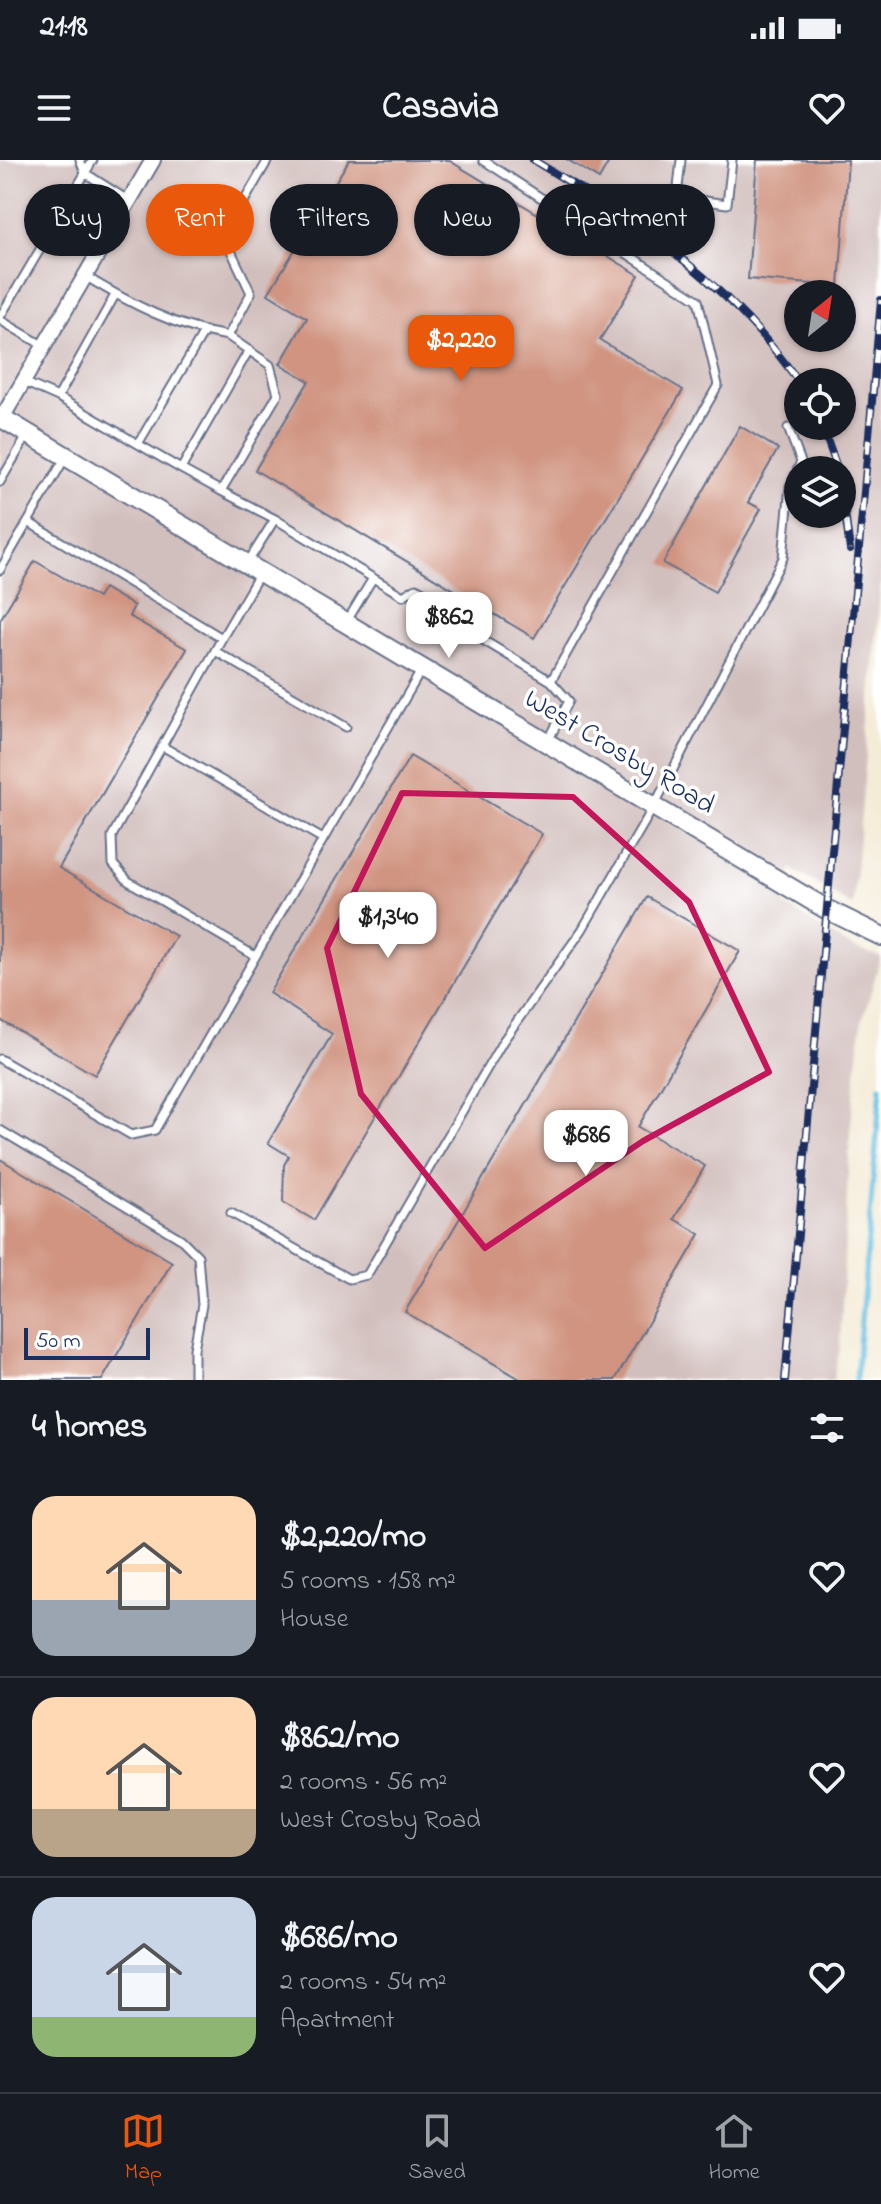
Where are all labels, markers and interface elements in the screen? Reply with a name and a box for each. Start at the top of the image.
text: 21:18 [40,6,88,50]
text: Casavia [382,82,499,135]
icon: menu [32,86,76,130]
icon: heart [805,86,849,130]
chip: Buy [24,184,130,256]
chip: Rent [146,184,254,256]
chip: Filters [270,184,398,256]
chip: New [414,184,520,256]
chip: Apartment [536,184,715,256]
north arrow [784,280,856,352]
map controls [784,280,856,528]
pin: $2,220 [396,315,526,383]
text: $2,220 [426,322,496,360]
button: locate [784,368,856,440]
button: layers [784,456,856,528]
pin: $862 [402,592,496,660]
text: $862 [424,599,474,637]
street label: West Crosby Road [516,680,722,826]
pin: $1,340 [323,892,453,960]
text: $1,340 [357,899,419,937]
pin: $686 [539,1110,633,1178]
text: $686 [562,1117,610,1155]
scale bar [24,1324,150,1360]
text: 50 m [36,1326,81,1358]
text: 4 homes [32,1403,147,1453]
icon: filters [805,1406,849,1450]
text: $2,220/mo [280,1513,426,1563]
icon: home [96,1528,192,1624]
icon: heart [805,1554,849,1598]
text: 5 rooms · 158 m² [280,1563,456,1601]
text: House [280,1601,348,1639]
text: $862/mo [280,1714,400,1764]
icon: home [96,1729,192,1825]
icon: heart [805,1755,849,1799]
text: 2 rooms · 56 m² [280,1764,447,1802]
text: West Crosby Road [280,1802,481,1840]
text: $686/mo [280,1914,398,1964]
icon: home [96,1929,192,2025]
icon: heart [805,1955,849,1999]
text: 2 rooms · 54 m² [280,1964,446,2002]
text: Apartment [280,2002,394,2040]
tab: Map [121,2109,165,2189]
tab: Saved [408,2109,466,2189]
tab: Home [708,2109,760,2189]

